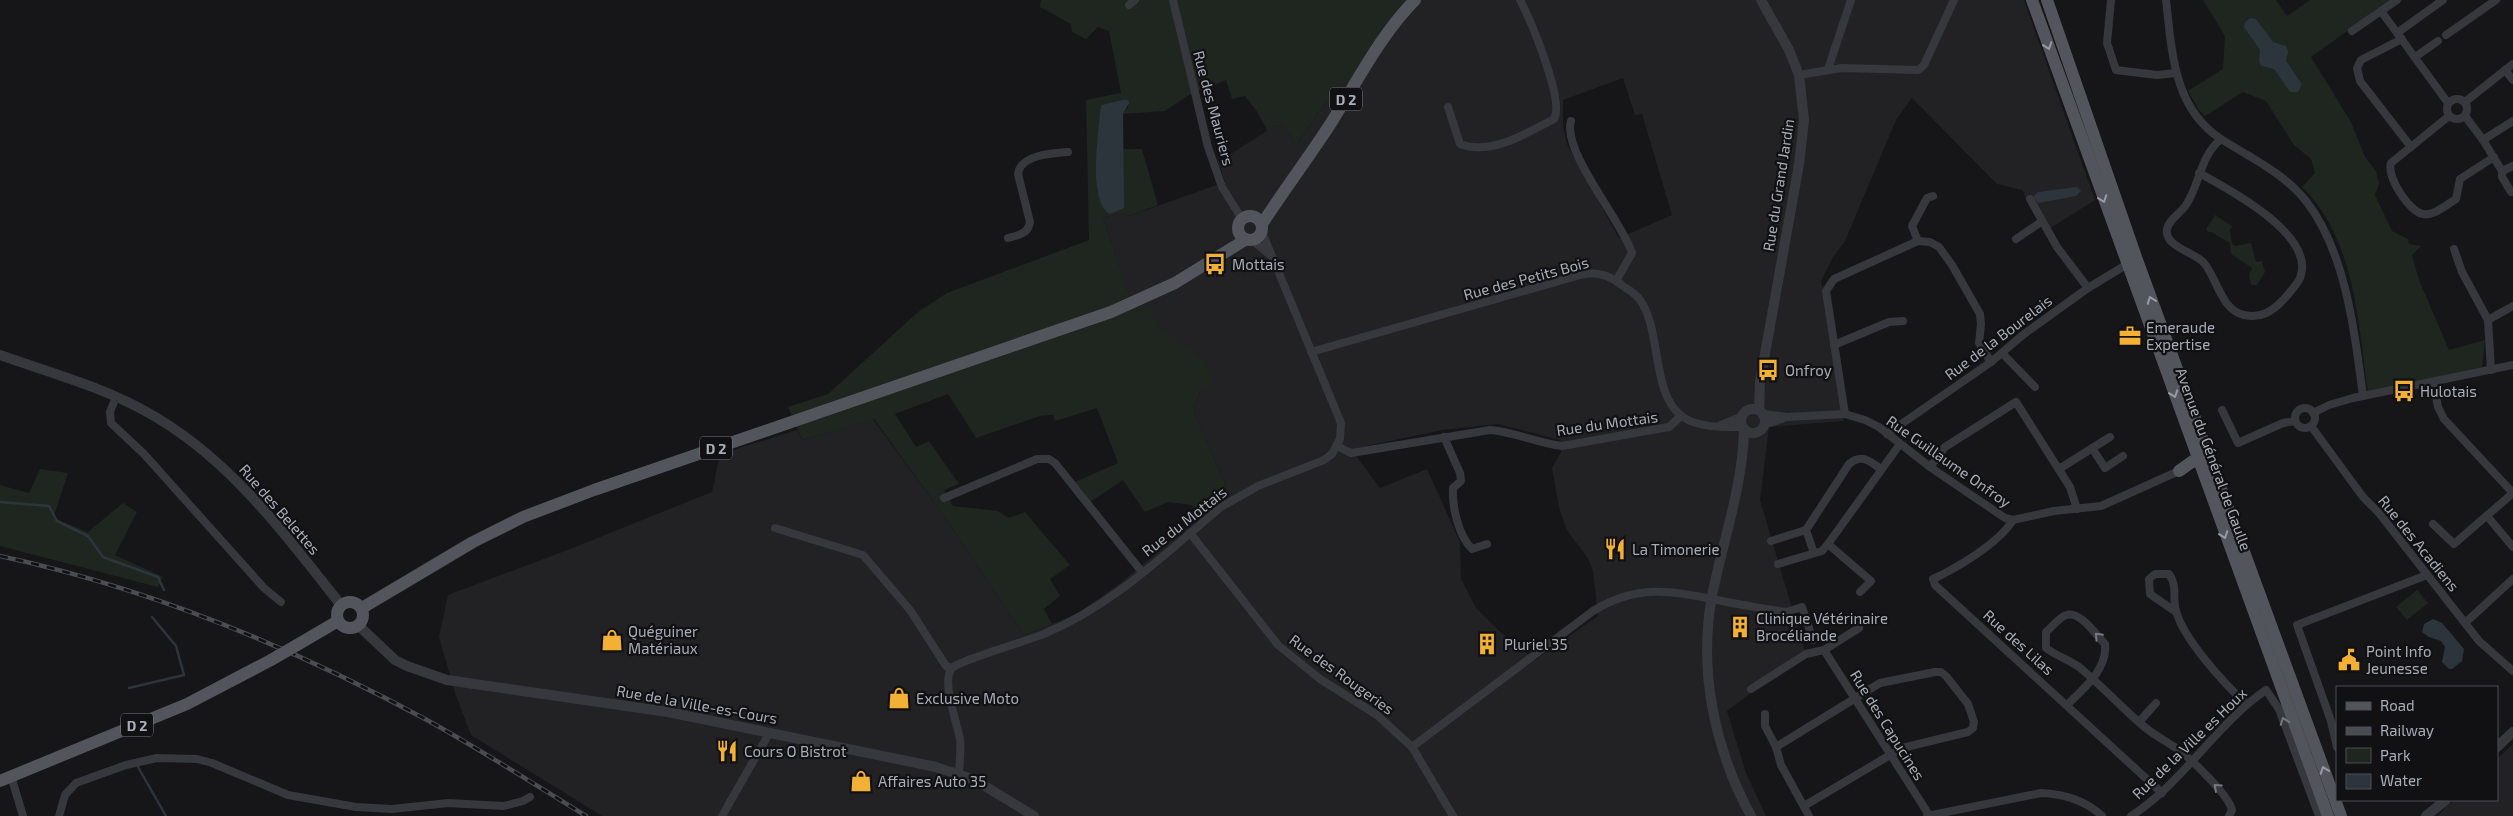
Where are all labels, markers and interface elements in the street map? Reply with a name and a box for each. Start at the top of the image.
one-way arrow [2042,41,2052,50]
street label: Rue des Mauriers [1190,49,1238,167]
road number: D 2 [1330,88,1362,110]
street label: Rue du Grand Jardin [1759,117,1797,253]
one-way arrow [2097,194,2107,203]
bus stop icon: Mottais [1202,251,1228,277]
street label: Rue des Petits Bois [1461,253,1591,303]
place label: Mottais [1232,255,1285,273]
street label: Rue de la Bourelais [1941,291,2055,383]
one-way arrow [2147,296,2157,305]
place label: Emeraude Expertise [2146,318,2215,353]
office icon: Emeraude Expertise [2117,323,2143,349]
bus stop icon: Onfroy [1755,357,1781,383]
place label: Onfroy [1785,361,1832,379]
street label: Avenue du Général de Gaulle [2173,365,2255,553]
bus stop icon: Hulotais [2391,378,2417,404]
place label: Hulotais [2420,382,2477,400]
one-way arrow [2168,390,2178,398]
street label: Rue du Mottais [1555,407,1659,439]
street label: Rue Guillaume Onfroy [1883,411,2015,511]
road number: D 2 [700,436,732,459]
street label: Rue des Belettes [236,460,324,558]
street label: Rue du Mottais [1138,482,1230,560]
street label: Rue des Acadiens [2375,491,2463,595]
one-way arrow [2218,530,2228,538]
restaurant icon: La Timonerie [1602,536,1628,562]
place label: La Timonerie [1632,540,1720,558]
street label: Rue des Lilas [1980,606,2058,678]
place label: Clinique Vétérinaire Brocéliande [1756,609,1888,644]
building icon: Clinique Vétérinaire Brocéliande [1727,614,1753,640]
place label: Quéguiner Matériaux [628,622,698,657]
shop icon: Quéguiner Matériaux [599,627,625,653]
street label: Rue des Rougeries [1286,630,1398,718]
building icon: Pluriel 35 [1474,631,1500,657]
one-way arrow [2095,633,2104,642]
place label: Pluriel 35 [1504,635,1567,653]
place label: Point Info Jeunesse [2366,642,2432,677]
public building icon: Point Info Jeunesse [2336,647,2362,673]
street label: Rue des Capucines [1847,667,1929,783]
street label: Rue de la Ville-es-Cours [615,681,779,727]
street label: Rue de la Ville es Houx [2128,684,2250,802]
shop icon: Exclusive Moto [886,685,912,711]
legend [2336,686,2498,801]
place label: Exclusive Moto [916,689,1019,707]
text: Road [2380,696,2415,714]
road number: D 2 [121,714,153,736]
one-way arrow [2280,717,2290,726]
text: Railway [2380,721,2434,739]
restaurant icon: Cours O Bistrot [714,738,740,764]
place label: Cours O Bistrot [744,742,847,760]
text: Park [2380,746,2411,764]
one-way arrow [2320,766,2330,775]
shop icon: Affaires Auto 35 [848,768,874,794]
text: Water [2380,771,2422,789]
place label: Affaires Auto 35 [878,772,986,790]
one-way arrow [2213,784,2222,793]

